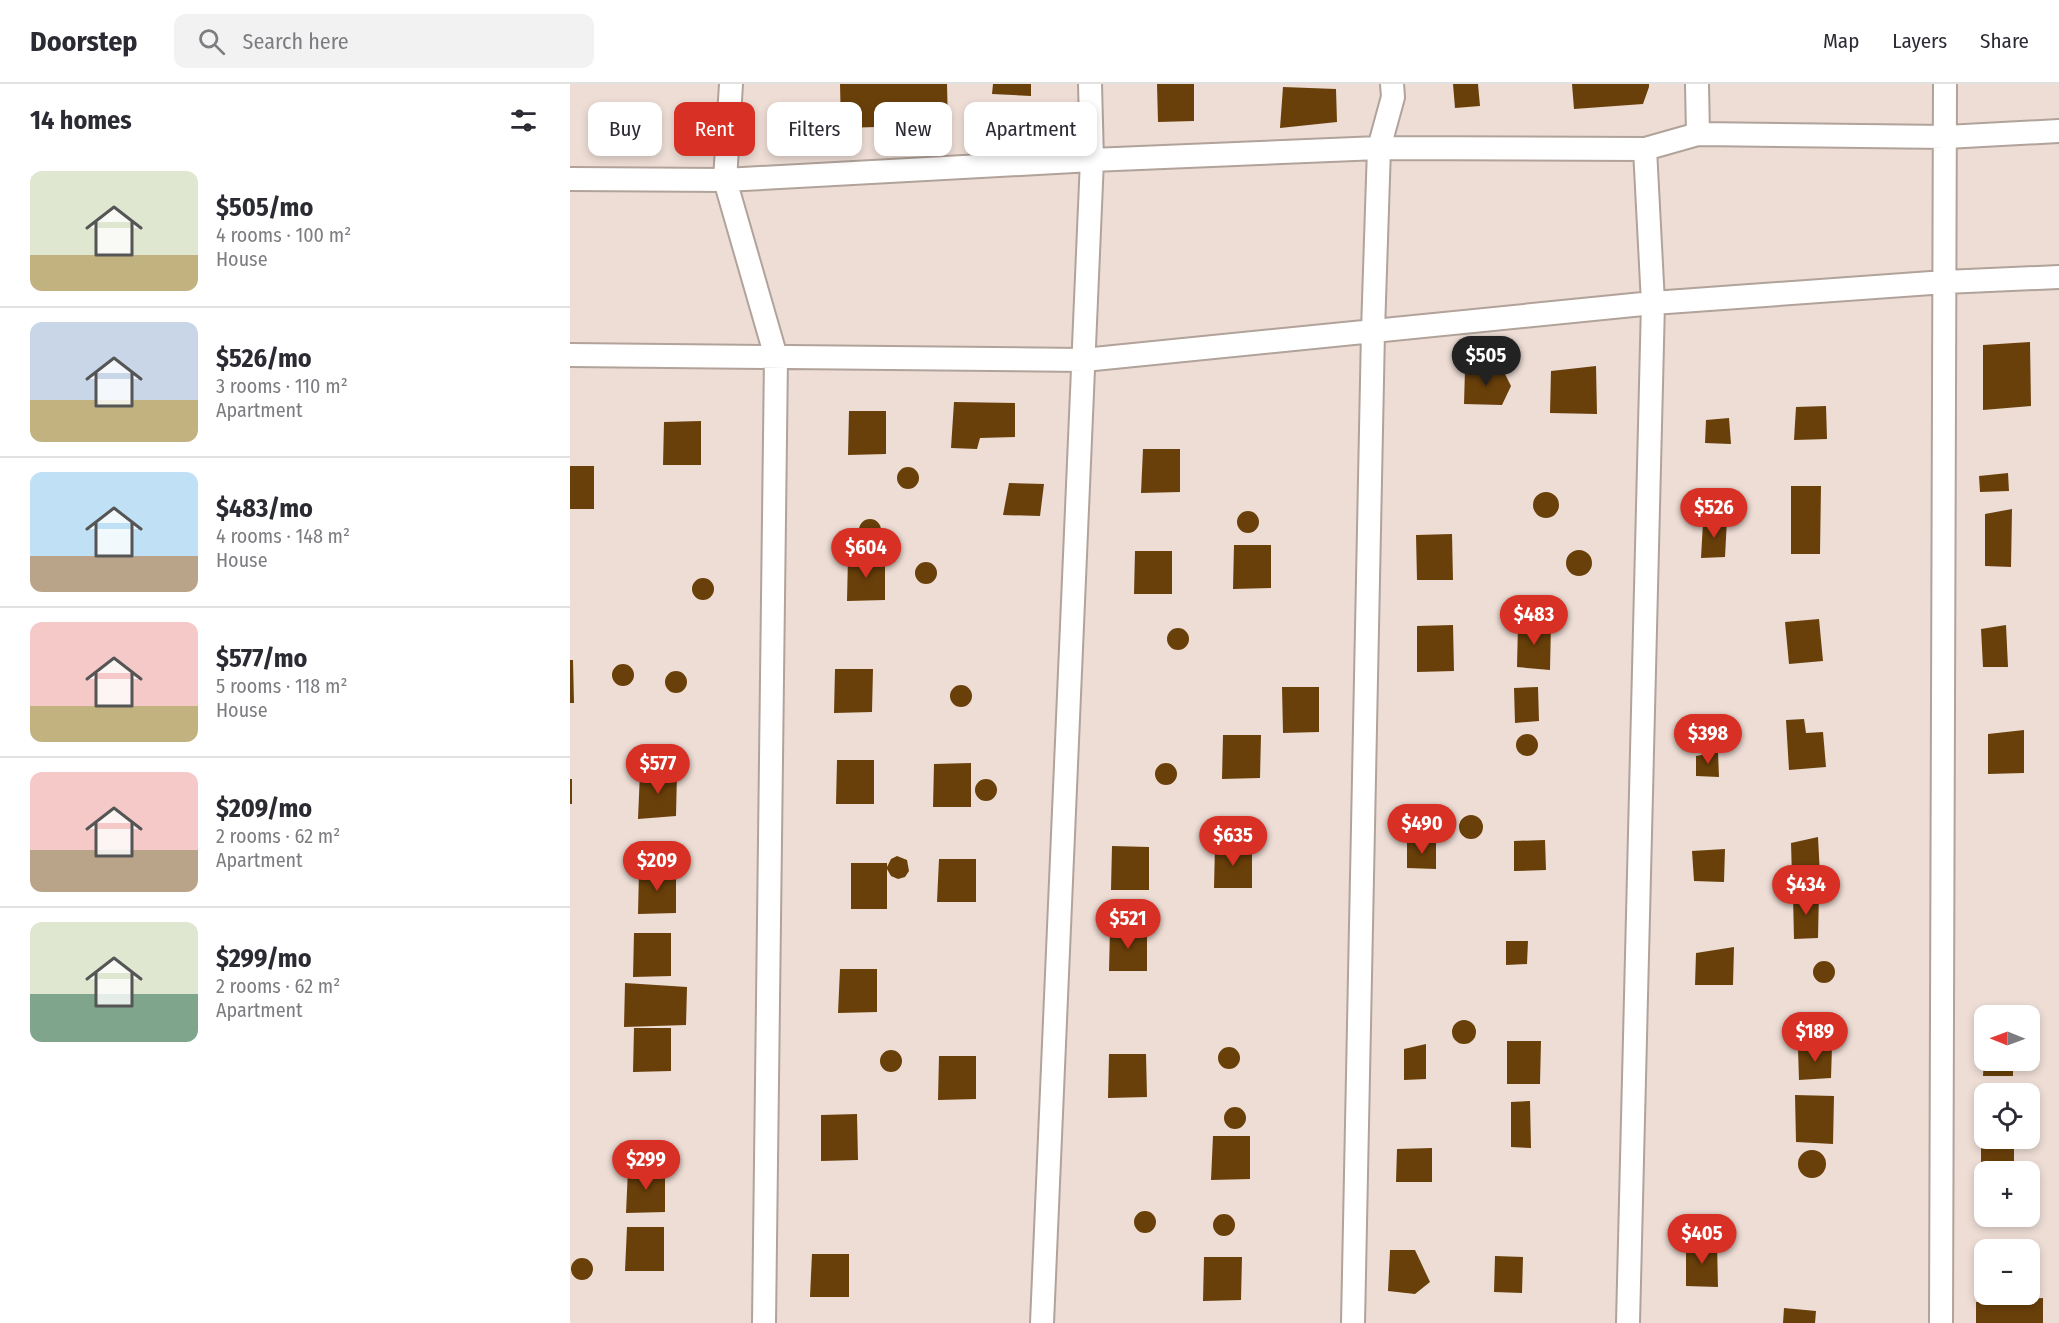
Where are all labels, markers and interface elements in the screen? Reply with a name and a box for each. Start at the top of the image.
search box [174,14,594,68]
text: Doorstep [30,25,138,58]
icon: search [195,25,228,58]
text: Search here [243,28,349,55]
text: Map [1823,28,1859,54]
text: Layers [1892,28,1947,54]
text: Share [1980,28,2029,54]
chip: Buy [588,102,662,156]
chip: Rent [674,102,755,156]
chip: Filters [767,102,862,156]
chip: New [874,102,952,156]
chip: Apartment [964,102,1097,156]
icon: filters [507,104,540,137]
text: 14 homes [30,105,132,136]
text: $505/mo [216,192,313,223]
icon: home [78,195,150,267]
text: 4 rooms · 100 m² [216,223,351,247]
text: House [216,247,268,271]
pin: $505 [1450,336,1522,387]
text: $526/mo [216,343,312,374]
text: $505 [1466,343,1506,367]
icon: home [78,346,150,418]
text: 3 rooms · 110 m² [216,374,348,398]
text: Apartment [216,398,303,422]
pin: $526 [1678,488,1750,539]
text: $483/mo [216,493,313,524]
text: $526 [1694,495,1734,519]
icon: home [78,496,150,568]
text: 4 rooms · 148 m² [216,524,350,548]
pin: $604 [830,528,902,579]
text: $604 [845,535,887,559]
text: House [216,548,268,572]
pin: $483 [1498,595,1570,646]
text: $483 [1514,602,1554,626]
text: $577/mo [216,643,307,674]
icon: home [78,646,150,718]
text: 5 rooms · 118 m² [216,674,347,698]
text: House [216,698,268,722]
pin: $398 [1672,714,1744,765]
text: $398 [1688,721,1728,745]
pin: $577 [622,744,694,795]
text: $577 [640,751,676,775]
text: $209/mo [216,793,312,824]
icon: home [78,796,150,868]
pin: $490 [1386,804,1458,855]
text: $490 [1401,811,1443,835]
pin: $635 [1197,816,1269,867]
text: $635 [1213,823,1253,847]
text: 2 rooms · 62 m² [216,824,340,848]
pin: $209 [621,841,693,892]
text: Apartment [216,848,303,872]
text: $209 [637,848,677,872]
pin: $434 [1770,865,1842,916]
text: $434 [1786,872,1826,896]
pin: $521 [1092,899,1164,950]
text: $521 [1110,906,1146,930]
text: $299/mo [216,943,312,974]
icon: home [78,946,150,1018]
text: 2 rooms · 62 m² [216,974,340,998]
text: Apartment [216,998,303,1022]
north arrow [1974,1005,2040,1071]
map controls [1974,1005,2040,1305]
pin: $189 [1779,1012,1851,1063]
text: $189 [1796,1019,1834,1043]
button: locate [1974,1083,2040,1149]
pin: $299 [610,1140,682,1191]
text: $299 [626,1147,666,1171]
button: + [1974,1161,2040,1227]
pin: $405 [1666,1214,1738,1265]
text: $405 [1682,1221,1722,1245]
button: − [1974,1239,2040,1305]

